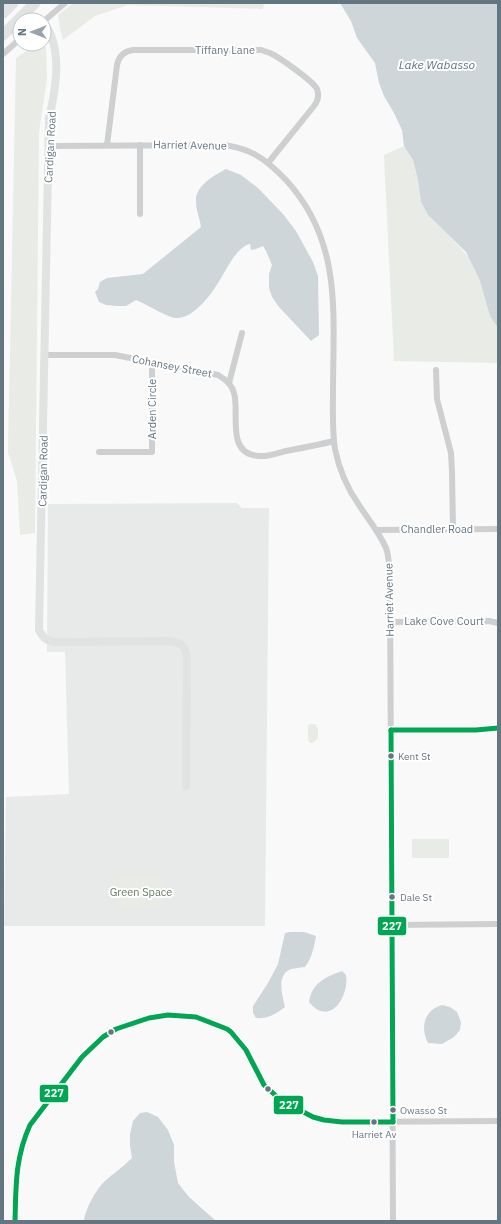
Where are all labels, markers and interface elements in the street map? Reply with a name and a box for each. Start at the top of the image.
north arrow [12,12,52,52]
text: N [15,28,29,36]
street label: Tiffany Lane [195,43,255,57]
water label: Lake Wabasso [399,57,476,72]
street label: Cardigan Road [41,111,59,183]
street label: Harriet Avenue [153,137,227,153]
street label: Cohansey Street [131,351,213,381]
street label: Arden Circle [145,379,159,439]
street label: Cardigan Road [35,435,51,507]
street label: Chandler Road [401,522,473,536]
street label: Harriet Avenue [381,563,397,637]
street label: Lake Cove Court [404,614,484,628]
place label: Kent St [398,750,431,763]
marker: Kent St [386,751,396,761]
park label: Green Space [110,885,172,899]
place label: Dale St [400,891,432,904]
marker: Dale St [387,892,397,902]
line badge: 227 [377,916,407,936]
text: 227 [382,919,402,933]
unlabelled marker [106,1027,116,1037]
line badge: 227 [39,1084,69,1103]
unlabelled marker [263,1084,273,1094]
text: 227 [44,1086,64,1100]
line badge: 227 [273,1095,304,1115]
text: 227 [279,1098,299,1112]
place label: Owasso St [400,1104,447,1117]
marker: Owasso St [388,1105,398,1115]
marker: Harriet Av [369,1117,379,1127]
place label: Harriet Av [352,1128,396,1141]

